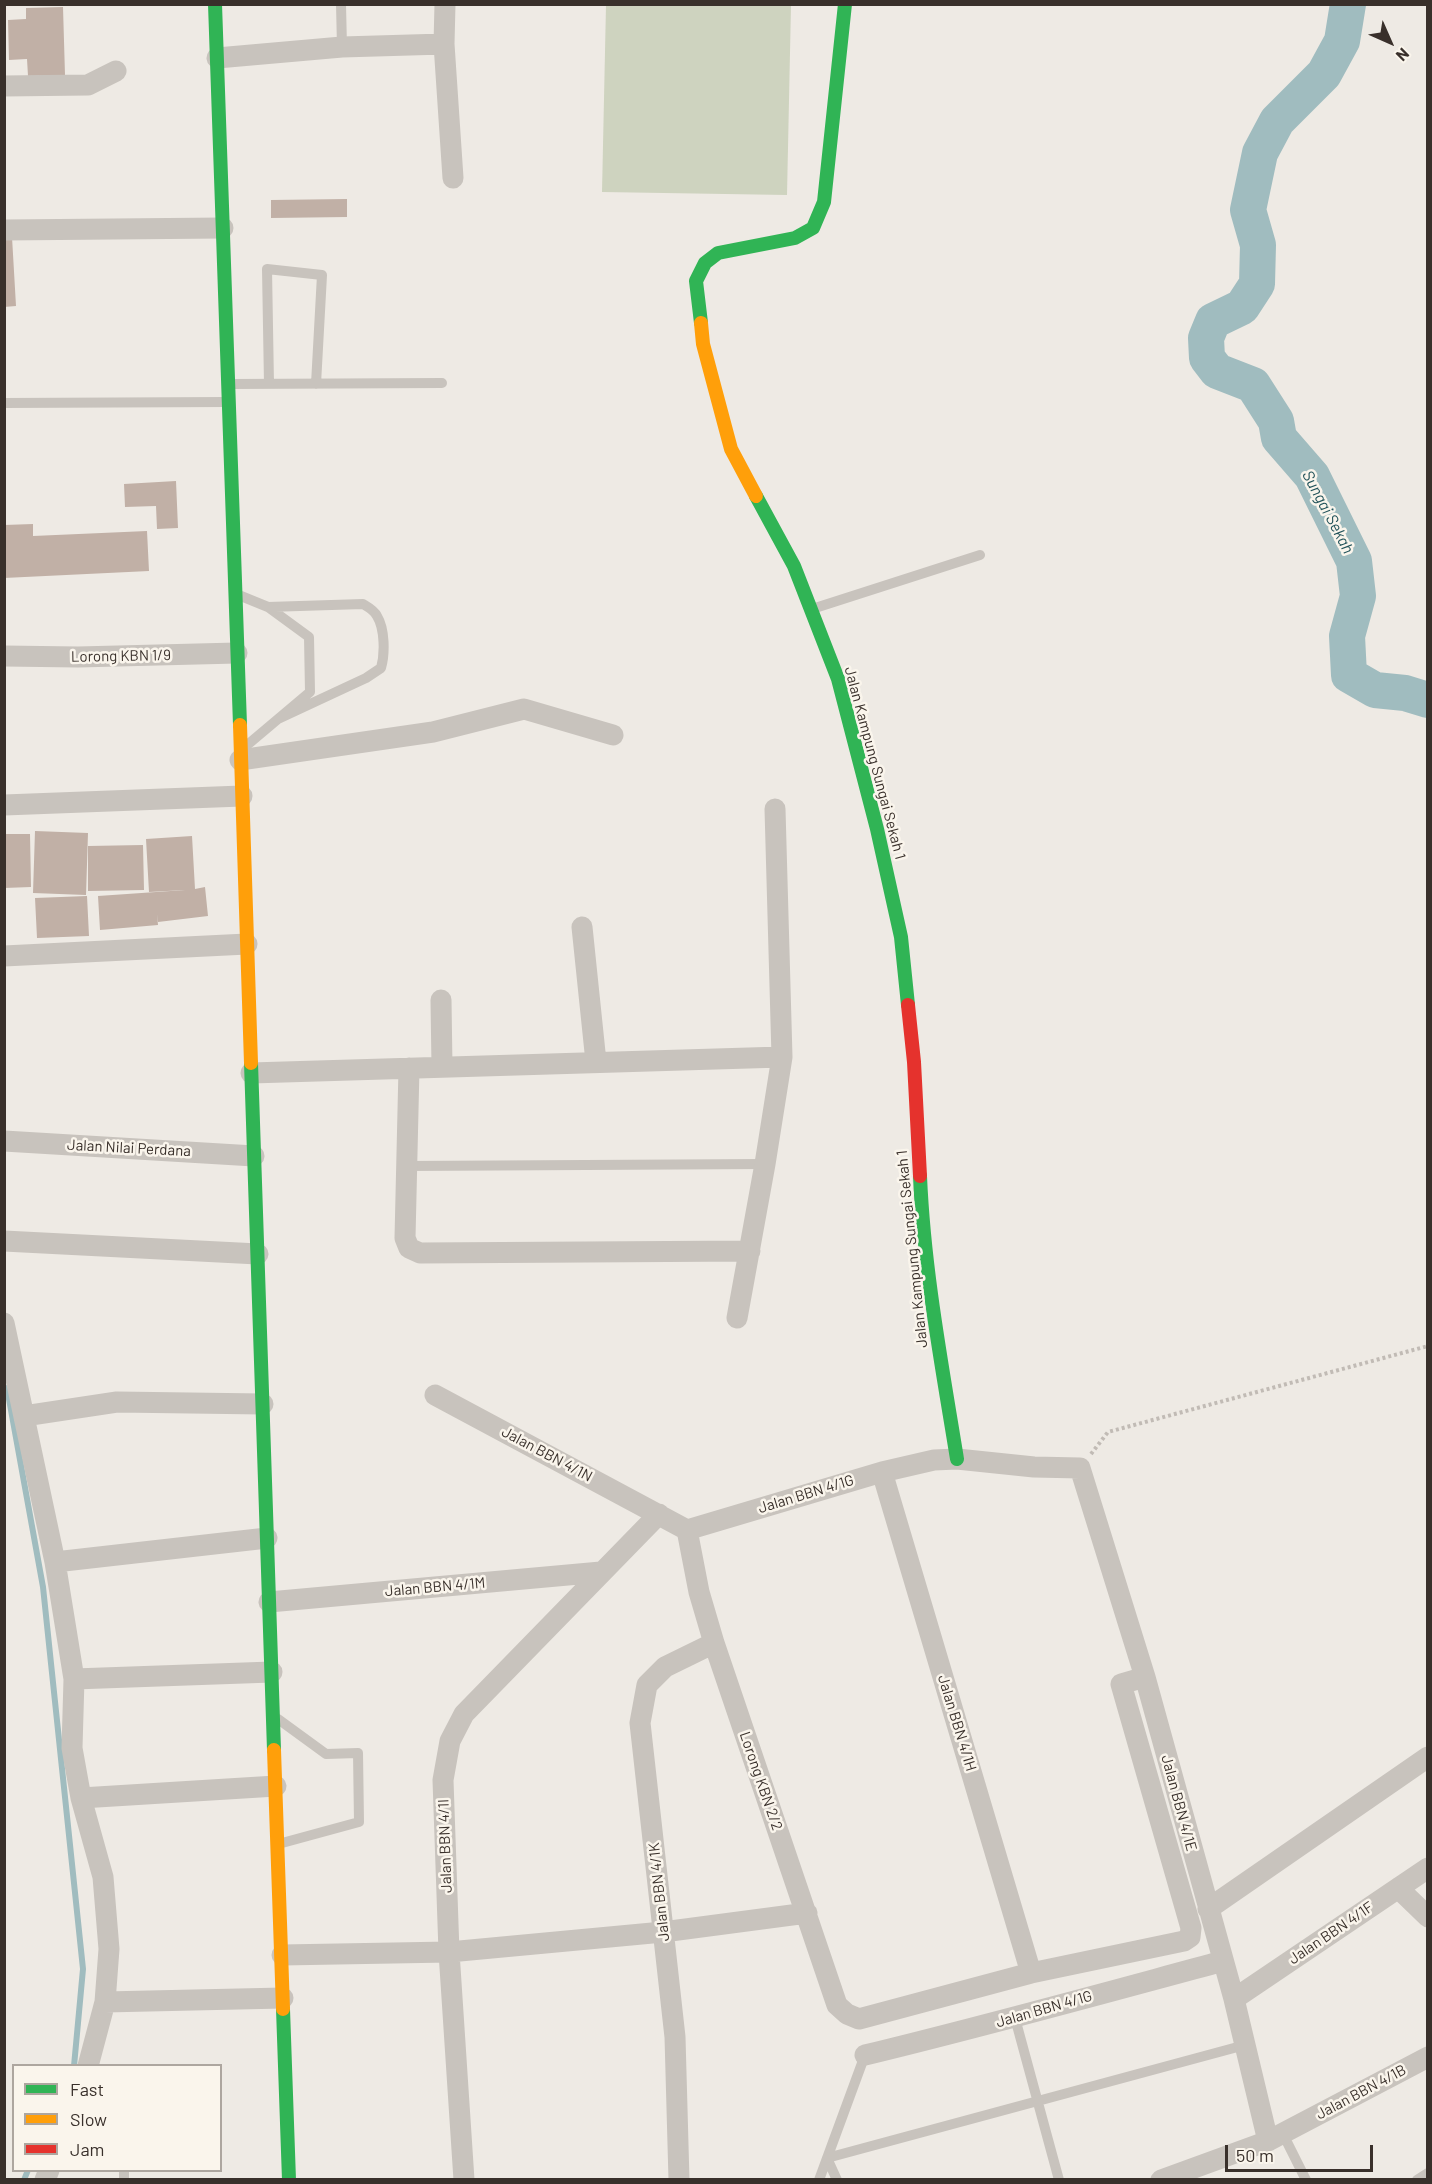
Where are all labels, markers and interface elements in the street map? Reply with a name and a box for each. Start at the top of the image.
north arrow [1360,12,1420,72]
text: N [1393,45,1414,66]
water label: Sungai Sekah [1298,467,1358,557]
street label: Lorong KBN 1/9 [71,646,171,666]
street label: Jalan Kampung Sungai Sekah 1 [841,665,909,861]
street label: Jalan Nilai Perdana [67,1136,191,1160]
street label: Jalan Kampung Sungai Sekah 1 [893,1149,931,1349]
street label: Jalan BBN 4/1N [499,1423,595,1485]
street label: Jalan BBN 4/1G [756,1471,856,1517]
street label: Jalan BBN 4/1M [384,1574,486,1600]
street label: Jalan BBN 4/1H [934,1673,980,1773]
street label: Lorong KBN 2/2 [736,1729,786,1833]
street label: Jalan BBN 4/1E [1157,1753,1201,1853]
street label: Jalan BBN 4/1I [434,1799,456,1893]
street label: Jalan BBN 4/1K [645,1842,673,1942]
street label: Jalan BBN 4/1F [1285,1898,1377,1968]
street label: Jalan BBN 4/1G [994,1987,1094,2031]
street label: Jalan BBN 4/1B [1313,2061,1409,2123]
legend [12,2064,222,2172]
text: Fast [70,2078,104,2100]
text: Slow [70,2108,107,2130]
scale bar [1228,2133,1376,2171]
text: Jam [70,2138,104,2160]
text: 50 m [1236,2144,1274,2166]

